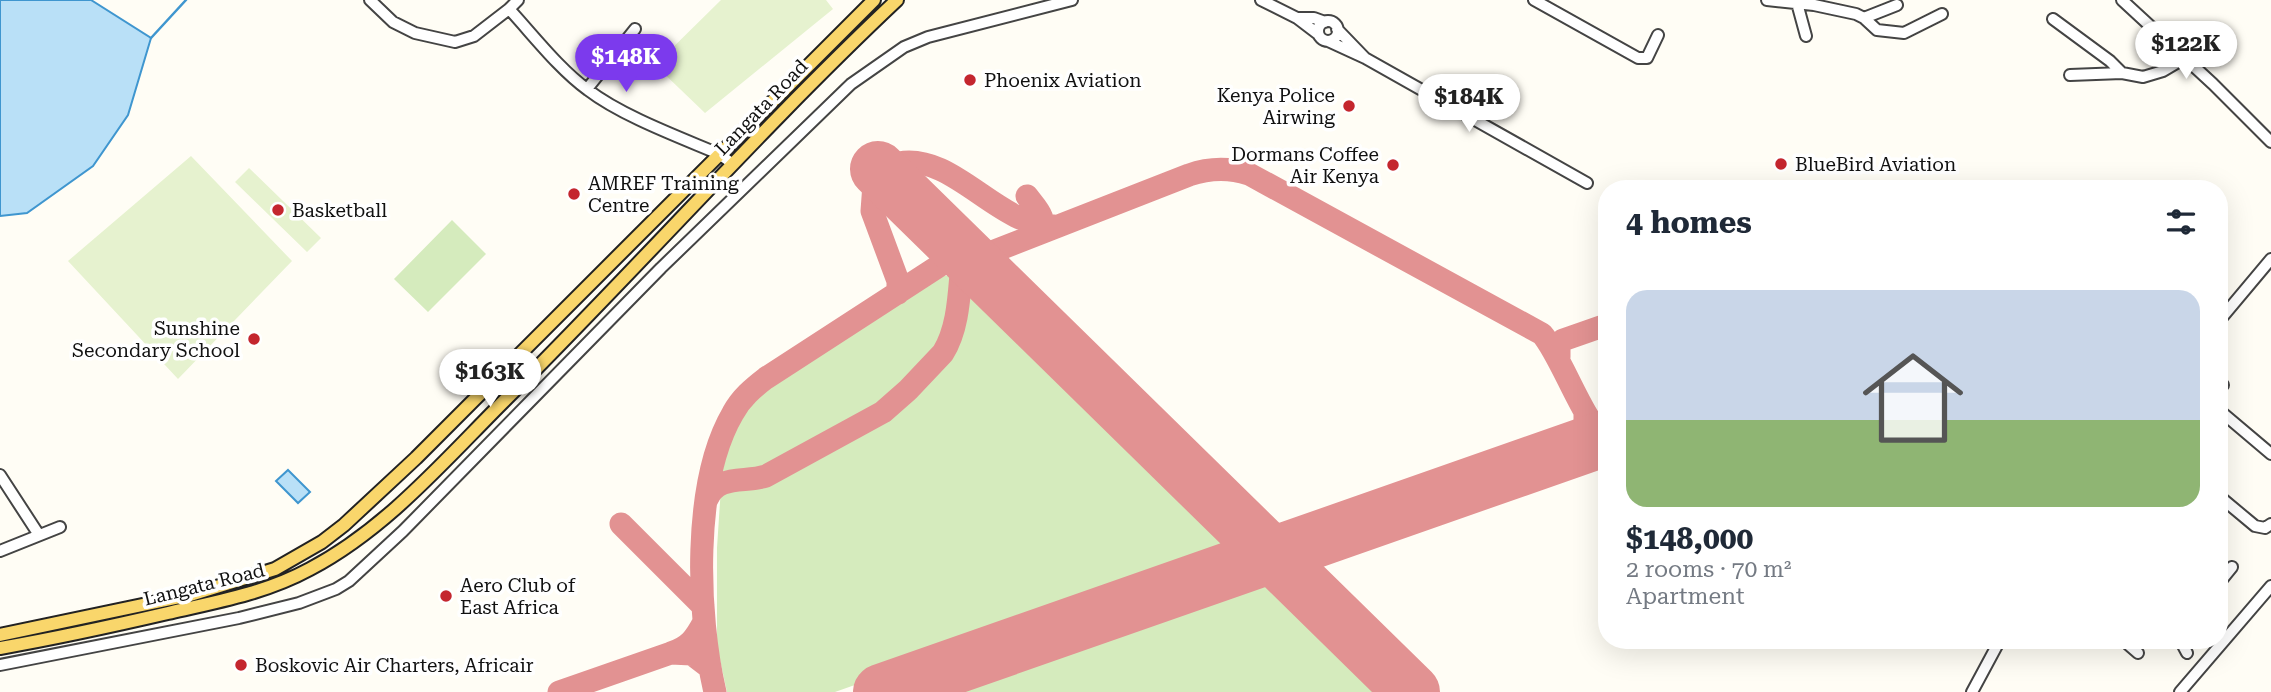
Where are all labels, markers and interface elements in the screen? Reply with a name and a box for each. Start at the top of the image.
pin: $122K [2137,22,2235,81]
text: $122K [2151,30,2221,57]
pin: $148K [577,34,675,94]
text: $148K [591,43,661,70]
street label: Langata Road [710,55,813,160]
place label: Phoenix Aviation [984,69,1142,92]
marker: Phoenix Aviation [962,72,978,88]
pin: $184K [1420,74,1518,134]
text: $184K [1434,83,1504,110]
place label: Kenya Police Airwing [1217,84,1335,129]
marker: Kenya Police Airwing [1341,98,1357,114]
place label: Dormans Coffee Air Kenya [1231,143,1380,188]
place label: BlueBird Aviation [1795,153,1956,176]
marker: BlueBird Aviation [1773,156,1789,172]
marker: Dormans Coffee Air Kenya [1385,157,1401,173]
place label: AMREF Training Centre [588,172,739,217]
marker: AMREF Training Centre [566,186,582,202]
place label: Basketball [292,199,387,222]
marker: Basketball [270,202,286,218]
icon: filters [2162,203,2200,241]
text: 4 homes [1626,205,1752,240]
place label: Sunshine Secondary School [72,317,240,362]
marker: Sunshine Secondary School [246,331,262,347]
icon: home [1850,335,1976,461]
pin: $163K [441,350,539,409]
text: $163K [455,358,525,385]
text: $148,000 [1626,521,1753,556]
text: 2 rooms · 70 m² [1626,556,1792,583]
street label: Langata Road [141,558,267,611]
place label: Aero Club of East Africa [460,574,576,619]
text: Apartment [1626,583,1745,610]
marker: Aero Club of East Africa [438,588,454,604]
place label: Boskovic Air Charters, Africair [255,654,534,677]
marker: Boskovic Air Charters, Africair [233,657,249,673]

